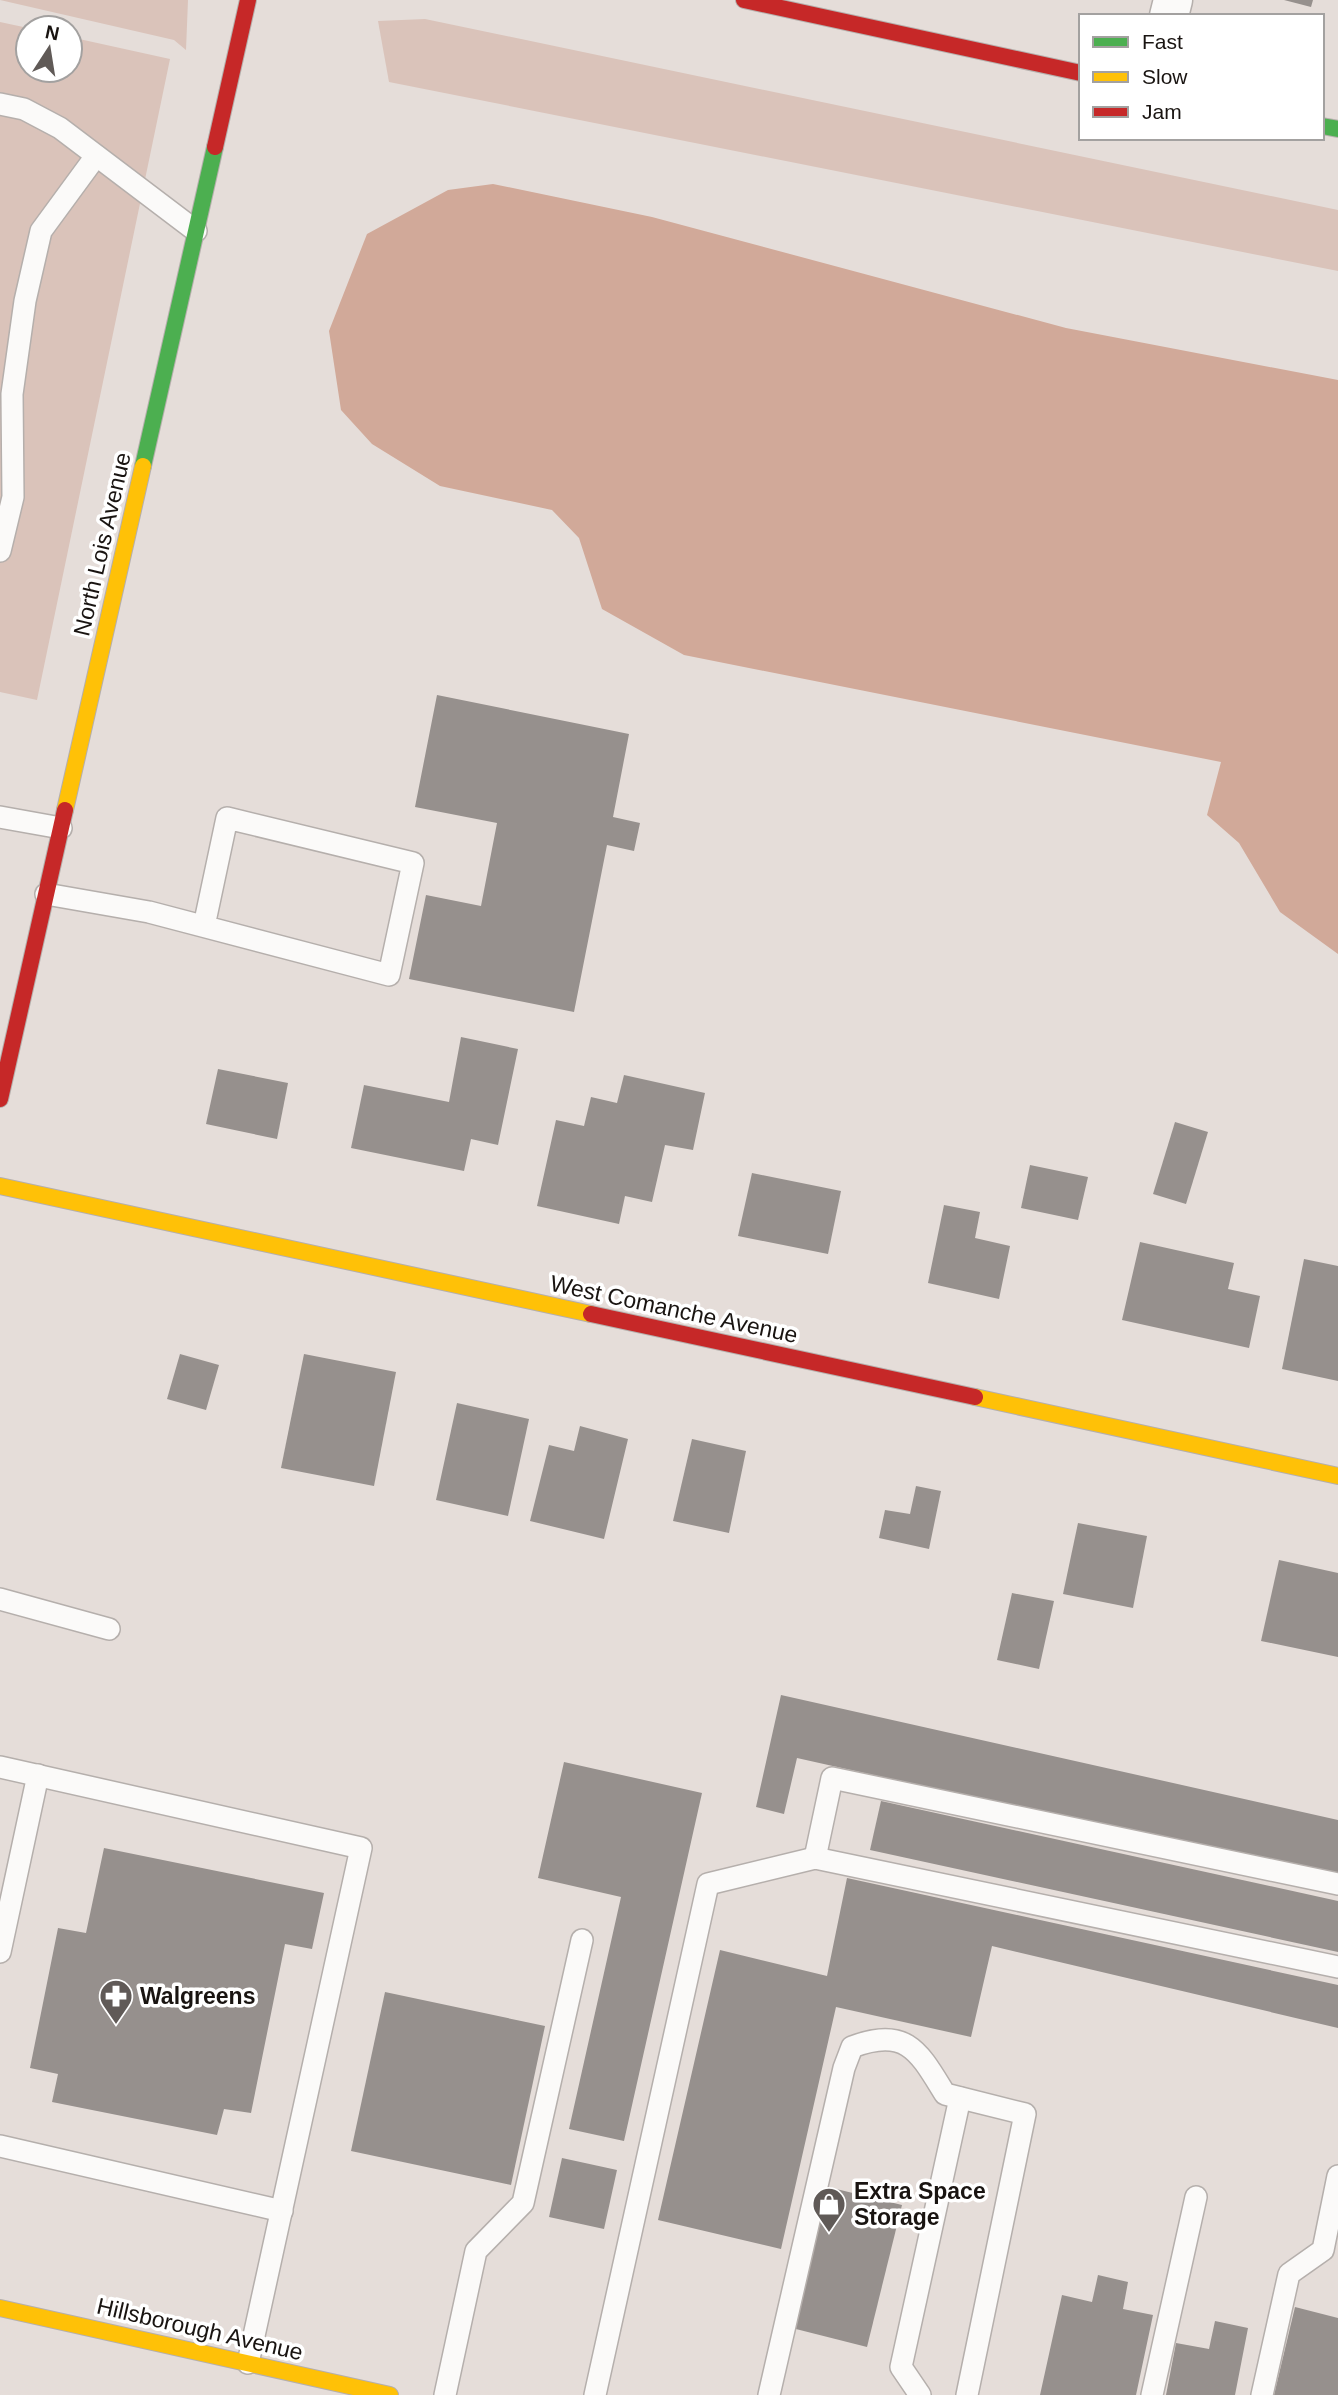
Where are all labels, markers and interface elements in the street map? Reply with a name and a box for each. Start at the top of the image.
north arrow [14,14,84,84]
legend [1079,14,1324,140]
text: N [44,21,61,45]
text: Fast [1142,30,1183,53]
text: Slow [1142,65,1188,88]
text: Jam [1142,100,1182,123]
street label: North Lois Avenue [68,450,136,638]
street label: West Comanche Avenue [548,1270,800,1348]
pharmacy icon: Walgreens [97,1977,135,2026]
place label: Walgreens [140,1983,255,2009]
place label: Extra Space Storage [854,2178,986,2230]
shop icon: Extra Space Storage [810,2185,848,2234]
street label: Hillsborough Avenue [94,2293,306,2365]

